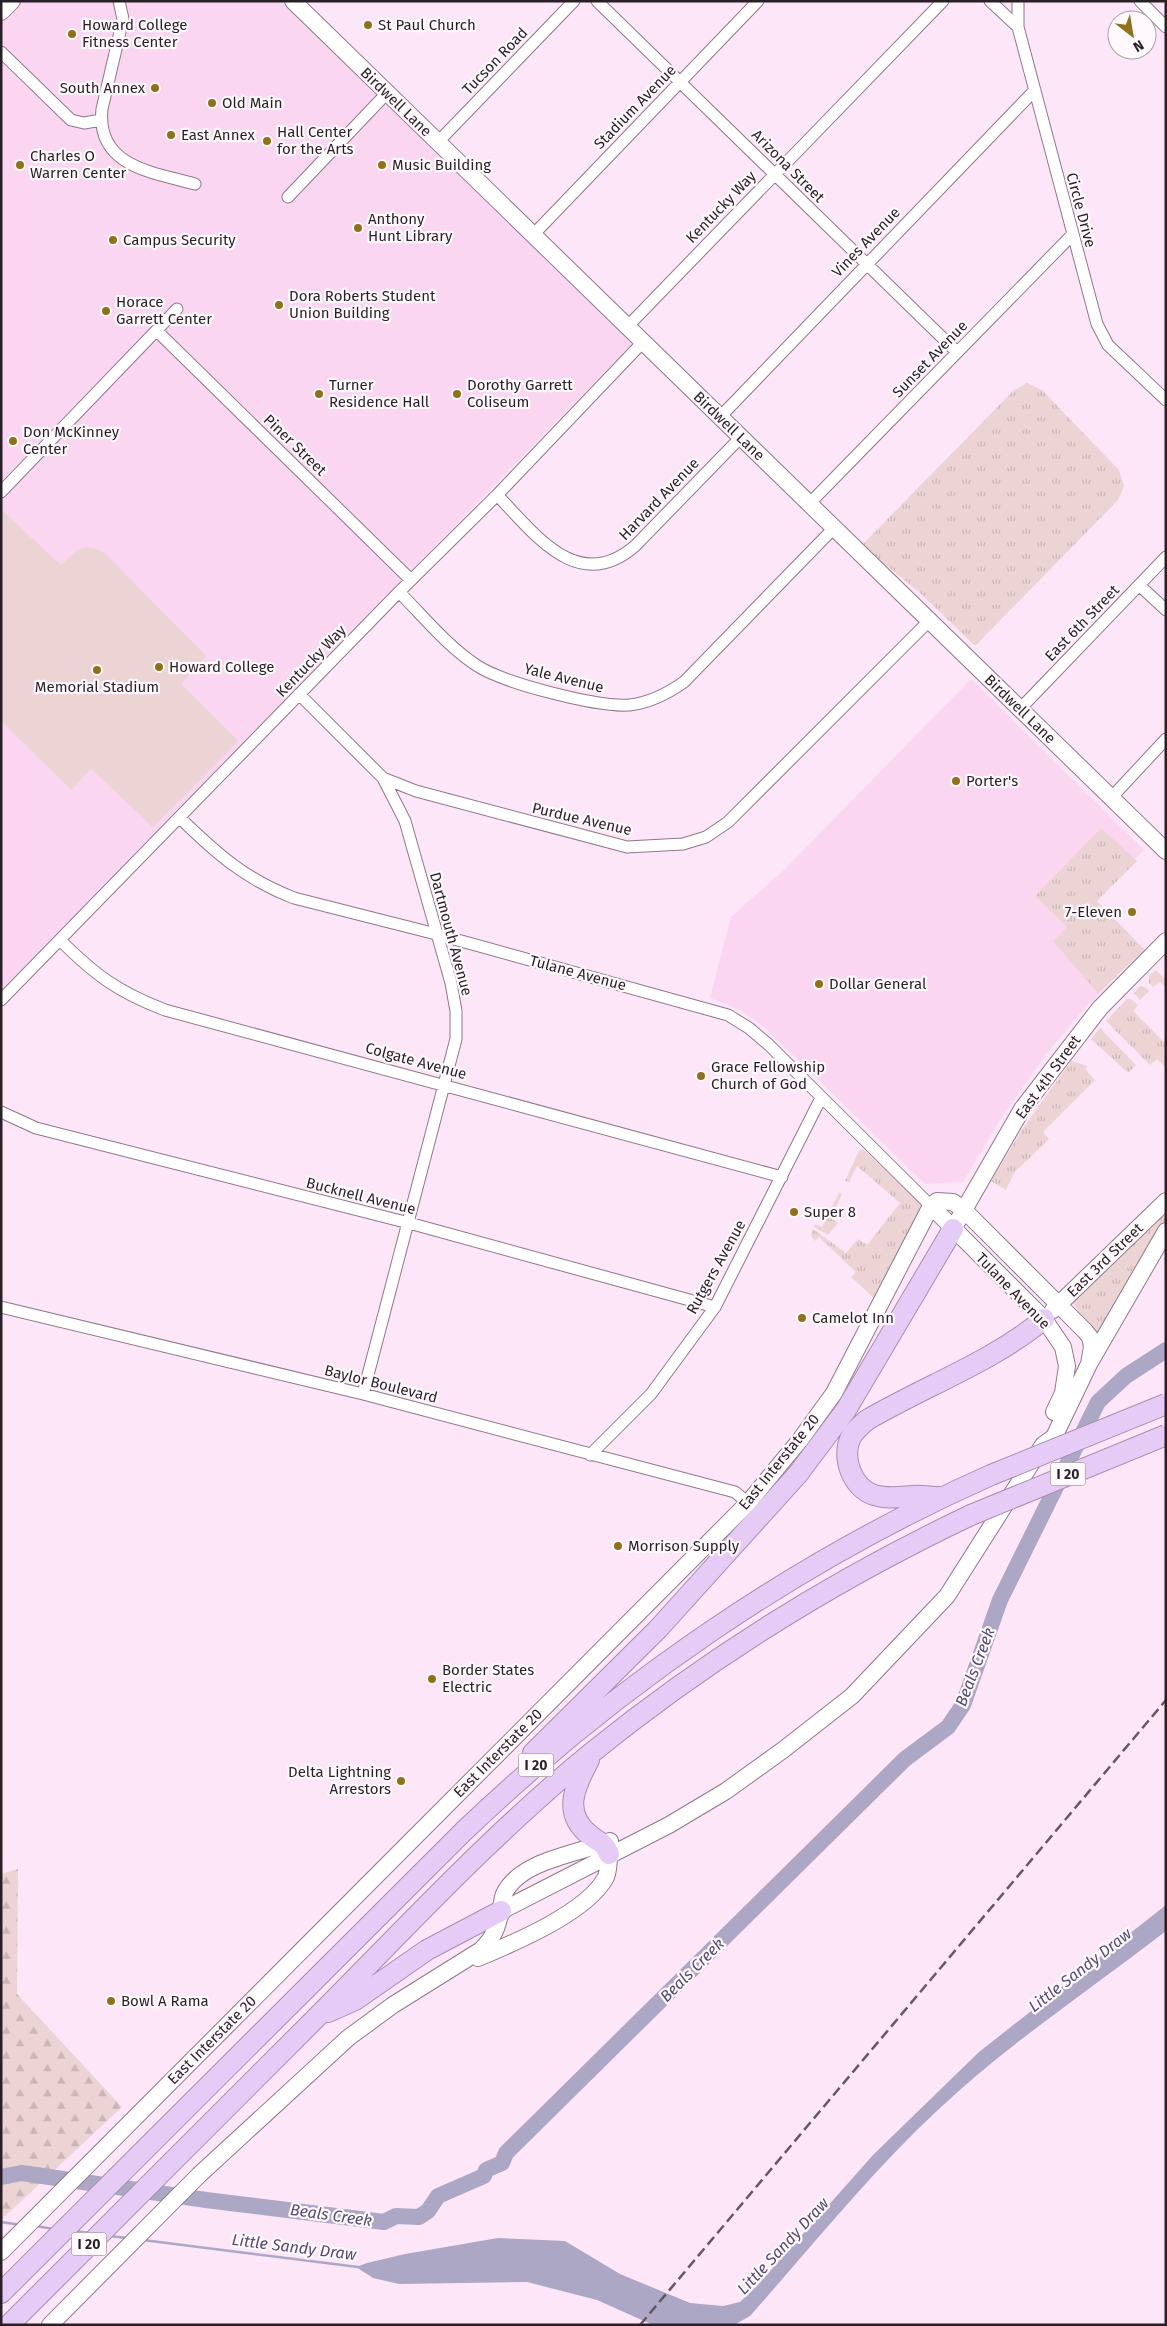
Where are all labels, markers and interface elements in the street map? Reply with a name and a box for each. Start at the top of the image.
north arrow [1107,10,1157,60]
place label: Howard College Fitness Center [82,16,187,51]
place label: St Paul Church [378,16,476,34]
marker: St Paul Church [362,19,374,31]
street label: Tucson Road [459,24,531,98]
marker: Howard College Fitness Center [66,28,78,40]
text: N [1130,36,1147,55]
street label: Stadium Avenue [590,61,680,153]
street label: Birdwell Lane [357,64,435,140]
place label: South Annex [60,79,146,97]
marker: South Annex [149,82,161,94]
place label: Old Main [222,94,283,112]
marker: Old Main [206,97,218,109]
place label: Hall Center for the Arts [277,123,354,158]
place label: East Annex [181,126,255,144]
street label: Arizona Street [748,126,829,207]
marker: East Annex [165,129,177,141]
marker: Hall Center for the Arts [261,135,273,147]
place label: Charles O Warren Center [30,147,127,182]
place label: Music Building [392,156,491,174]
marker: Charles O Warren Center [14,159,26,171]
marker: Music Building [376,159,388,171]
street label: Kentucky Way [682,167,760,247]
street label: Circle Drive [1062,171,1100,249]
street label: Vines Avenue [828,203,904,281]
place label: Anthony Hunt Library [368,210,453,245]
marker: Anthony Hunt Library [352,222,364,234]
place label: Campus Security [123,231,236,249]
marker: Campus Security [107,234,119,246]
place label: Dora Roberts Student Union Building [289,287,436,322]
place label: Horace Garrett Center [116,293,212,328]
marker: Dora Roberts Student Union Building [273,299,285,311]
marker: Horace Garrett Center [100,305,112,317]
street label: Sunset Avenue [889,317,971,401]
place label: Turner Residence Hall [329,376,430,411]
place label: Dorothy Garrett Coliseum [467,376,573,411]
marker: Turner Residence Hall [313,388,325,400]
marker: Dorothy Garrett Coliseum [451,388,463,400]
street label: Birdwell Lane [690,388,768,464]
street label: Piner Street [260,411,331,480]
place label: Don McKinney Center [23,423,120,458]
marker: Don McKinney Center [7,435,19,447]
street label: Harvard Avenue [615,454,703,544]
street label: East 6th Street [1041,581,1123,665]
street label: Kentucky Way [272,621,350,701]
place label: Howard College [169,658,274,676]
street label: Yale Avenue [522,659,606,697]
marker: Howard College [153,661,165,673]
marker: Memorial Stadium [91,664,103,676]
street label: Birdwell Lane [981,671,1059,747]
place label: Memorial Stadium [35,678,159,696]
place label: Porter's [966,772,1018,790]
marker: Porter's [950,775,962,787]
street label: Purdue Avenue [530,799,634,839]
street label: Dartmouth Avenue [426,870,476,998]
place label: 7-Eleven [1065,903,1122,921]
marker: 7-Eleven [1126,906,1138,918]
street label: Tulane Avenue [528,951,628,995]
place label: Dollar General [829,975,927,993]
marker: Dollar General [813,978,825,990]
street label: East 4th Street [1012,1031,1085,1122]
street label: Colgate Avenue [363,1039,469,1083]
place label: Grace Fellowship Church of God [711,1058,825,1093]
marker: Grace Fellowship Church of God [695,1070,707,1082]
street label: Bucknell Avenue [304,1174,418,1218]
place label: Super 8 [804,1203,856,1221]
marker: Super 8 [788,1206,800,1218]
street label: Rutgers Avenue [683,1217,749,1317]
street label: East 3rd Street [1063,1219,1147,1301]
street label: Tulane Avenue [972,1249,1054,1333]
place label: Camelot Inn [812,1309,894,1327]
marker: Camelot Inn [796,1312,808,1324]
street label: Baylor Boulevard [323,1361,439,1407]
street label: East Interstate 20 [735,1410,823,1514]
road number: I 20 [1050,1462,1086,1486]
place label: Morrison Supply [628,1537,740,1555]
marker: Morrison Supply [612,1540,624,1552]
water label: Beals Creek [951,1625,999,1709]
place label: Border States Electric [442,1661,534,1696]
marker: Border States Electric [426,1673,438,1685]
street label: East Interstate 20 [450,1705,546,1801]
road number: I 20 [518,1754,554,1776]
place label: Delta Lightning Arrestors [288,1763,391,1798]
marker: Delta Lightning Arrestors [395,1775,407,1787]
water label: Little Sandy Draw [1025,1924,1136,2016]
water label: Beals Creek [656,1934,728,2006]
place label: Bowl A Rama [121,1992,209,2010]
street label: East Interstate 20 [164,1992,260,2088]
marker: Bowl A Rama [105,1995,117,2007]
water label: Little Sandy Draw [733,2193,833,2298]
water label: Beals Creek [289,2200,373,2230]
water label: Little Sandy Draw [231,2230,358,2264]
road number: I 20 [72,2232,106,2256]

